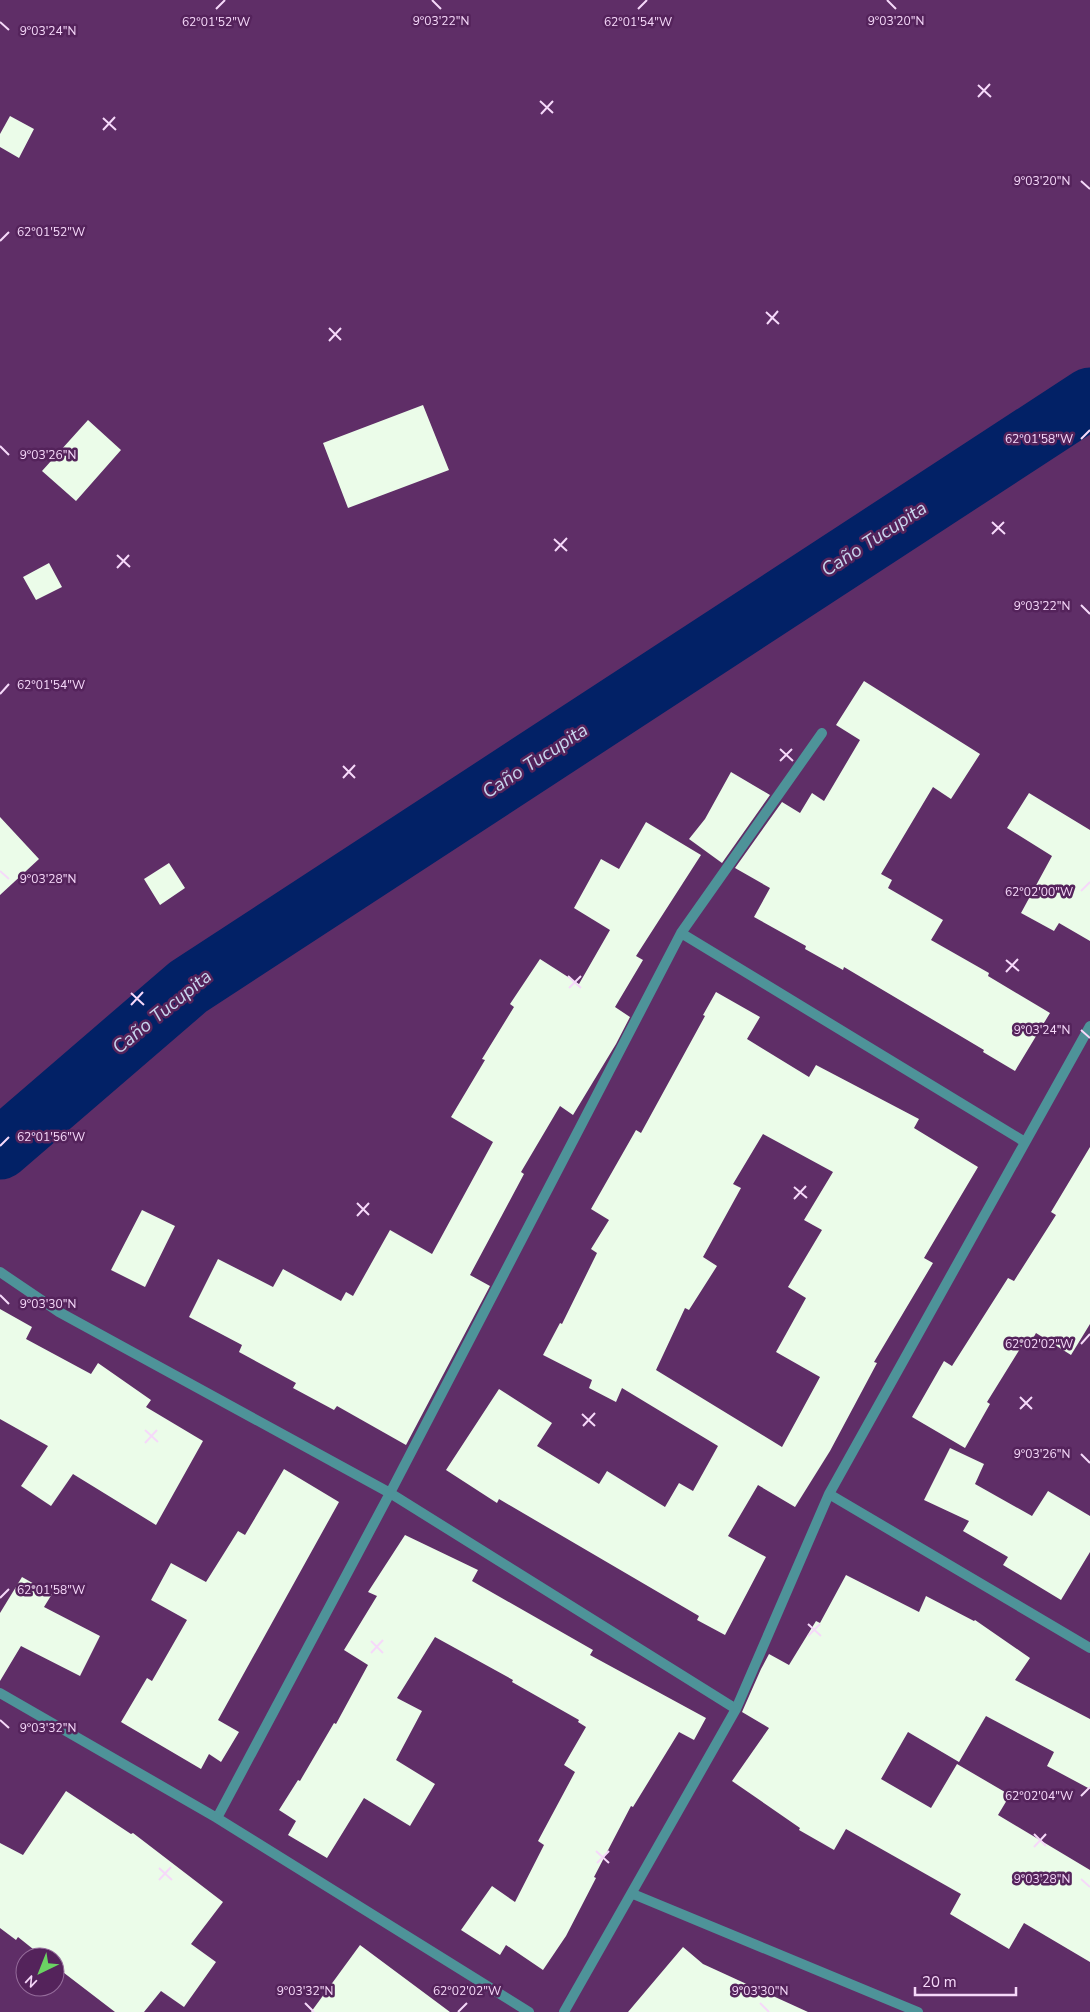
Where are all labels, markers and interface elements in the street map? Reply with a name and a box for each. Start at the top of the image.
text: 9°03'22"N [413,13,469,29]
text: 9°03'20"N [868,13,924,29]
text: 62°01'52"W [182,14,250,30]
text: 62°01'54"W [604,14,672,30]
text: 9°03'24"N [20,23,76,39]
text: 9°03'20"N [1014,173,1070,189]
text: 62°01'52"W [17,224,85,240]
text: 62°01'58"W [1005,431,1073,447]
text: 9°03'26"N [20,447,76,463]
water label: Caño Tucupita [816,495,932,583]
text: 9°03'22"N [1014,598,1070,614]
text: 62°01'54"W [17,677,85,693]
water label: Caño Tucupita [477,717,593,805]
text: 9°03'28"N [20,871,76,887]
text: 62°02'00"W [1005,884,1073,900]
water label: Caño Tucupita [107,964,217,1060]
text: 9°03'24"N [1014,1022,1070,1038]
text: 62°01'56"W [17,1129,85,1145]
text: 9°03'30"N [20,1296,76,1312]
text: 62°02'02"W [1005,1336,1073,1352]
text: 9°03'26"N [1014,1446,1070,1462]
text: 62°01'58"W [17,1582,85,1598]
text: 9°03'32"N [20,1720,76,1736]
text: 62°02'04"W [1005,1788,1073,1804]
text: 9°03'28"N [1014,1871,1070,1887]
north arrow [15,1947,65,1997]
scale bar [915,1964,1016,1996]
text: N [21,1971,42,1992]
text: 20 m [922,1972,957,1992]
text: 9°03'32"N [277,1983,333,1999]
text: 62°02'02"W [433,1983,501,1999]
text: 9°03'30"N [732,1983,788,1999]

